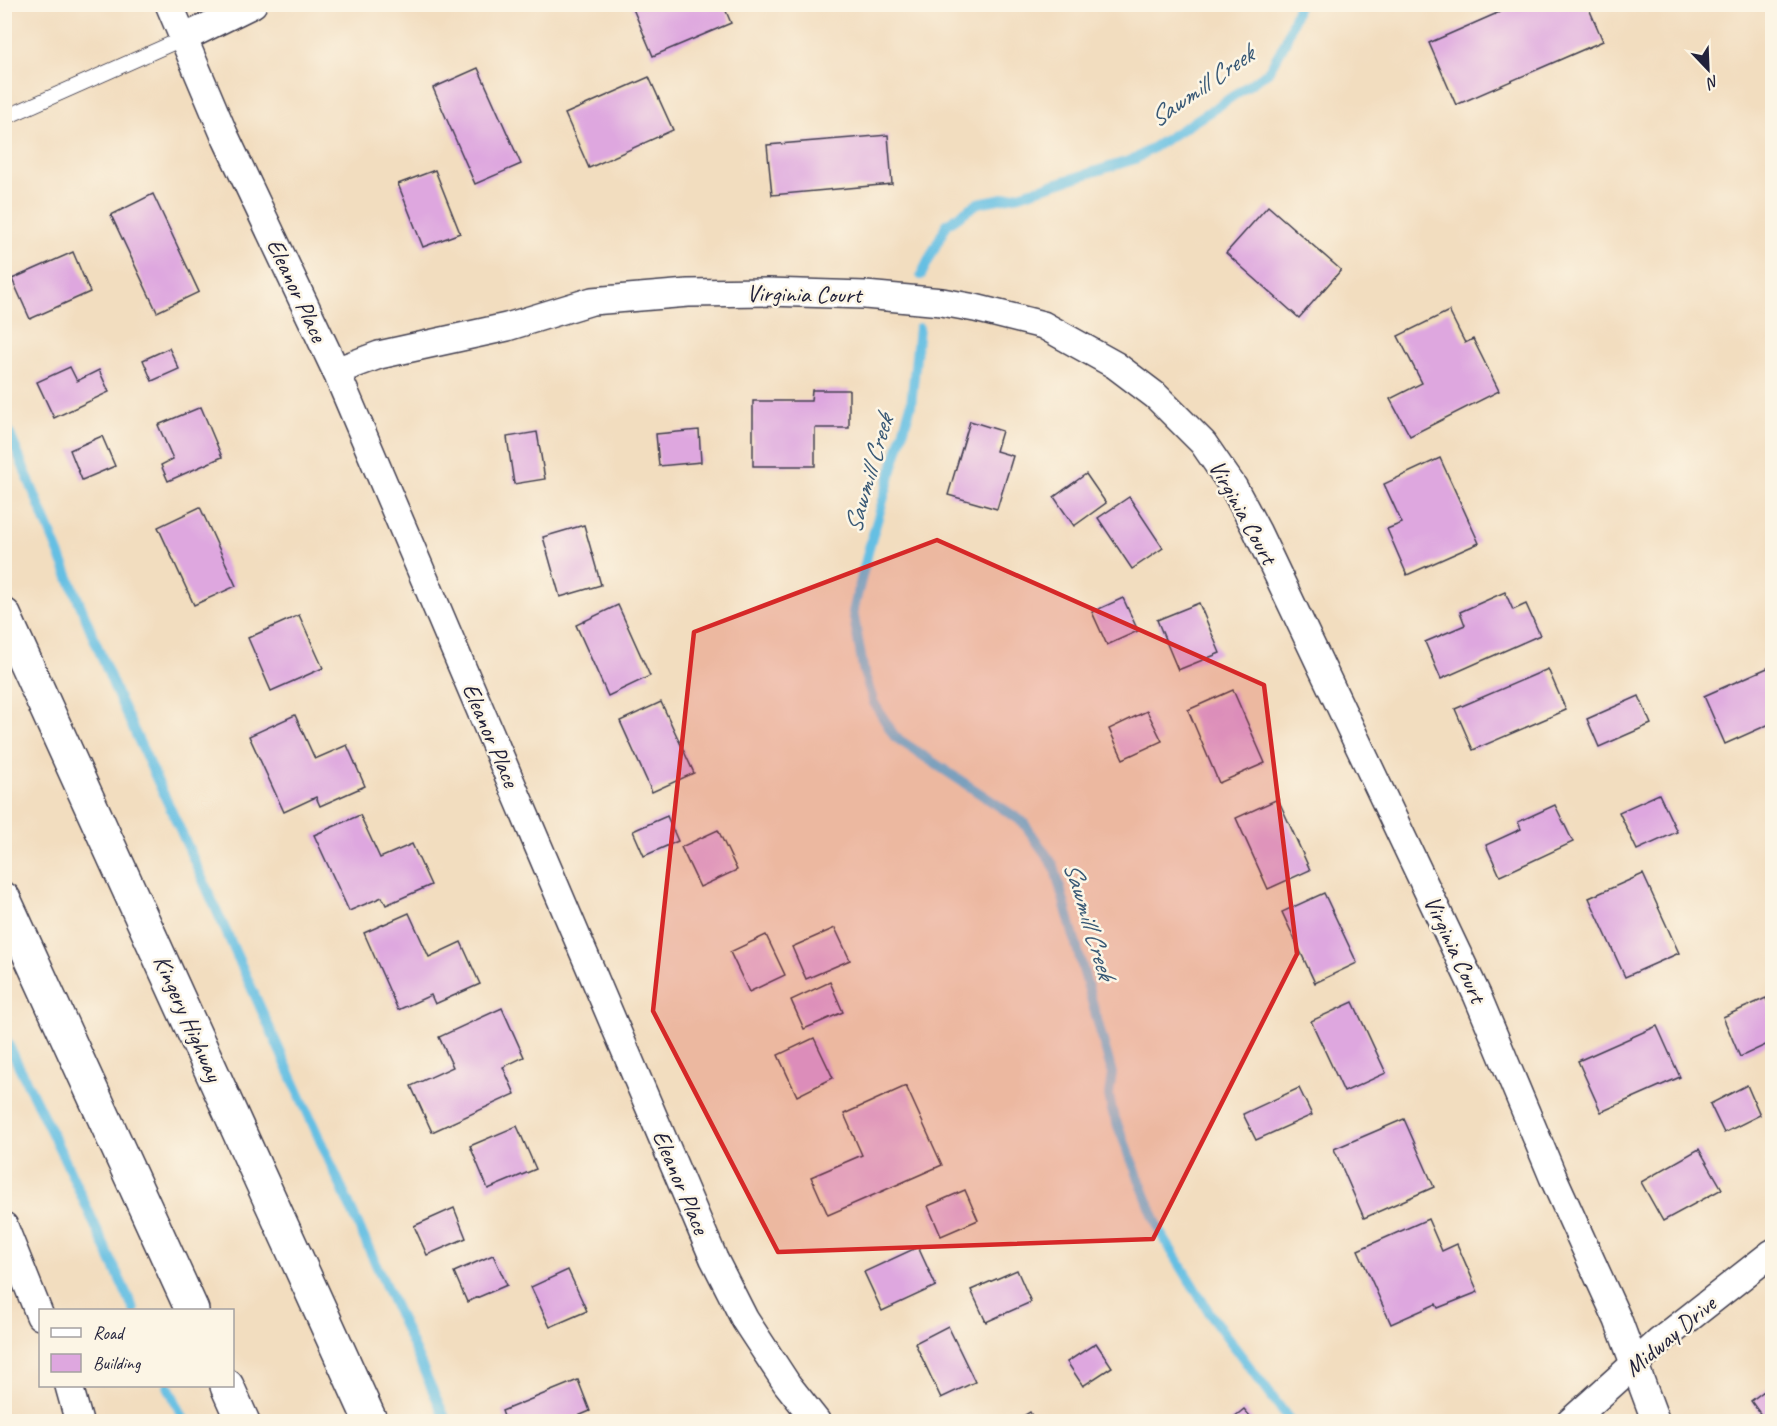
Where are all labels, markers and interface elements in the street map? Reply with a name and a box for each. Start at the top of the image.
water label: Sawmill Creek [1142,35,1265,135]
north arrow [1678,39,1738,99]
text: N [1702,71,1722,94]
street label: Eleanor Place [260,234,335,348]
street label: Virginia Court [746,278,864,310]
water label: Sawmill Creek [836,406,903,537]
street label: Virginia Court [1202,455,1285,571]
street label: Eleanor Place [456,678,527,794]
water label: Sawmill Creek [1056,858,1125,988]
street label: Virginia Court [1417,891,1494,1009]
street label: Kingery Highway [147,950,230,1087]
street label: Eleanor Place [646,1125,717,1241]
street label: Midway Drive [1618,1288,1724,1383]
legend [39,1309,234,1387]
text: Road [93,1322,126,1344]
text: Building [93,1352,142,1374]

